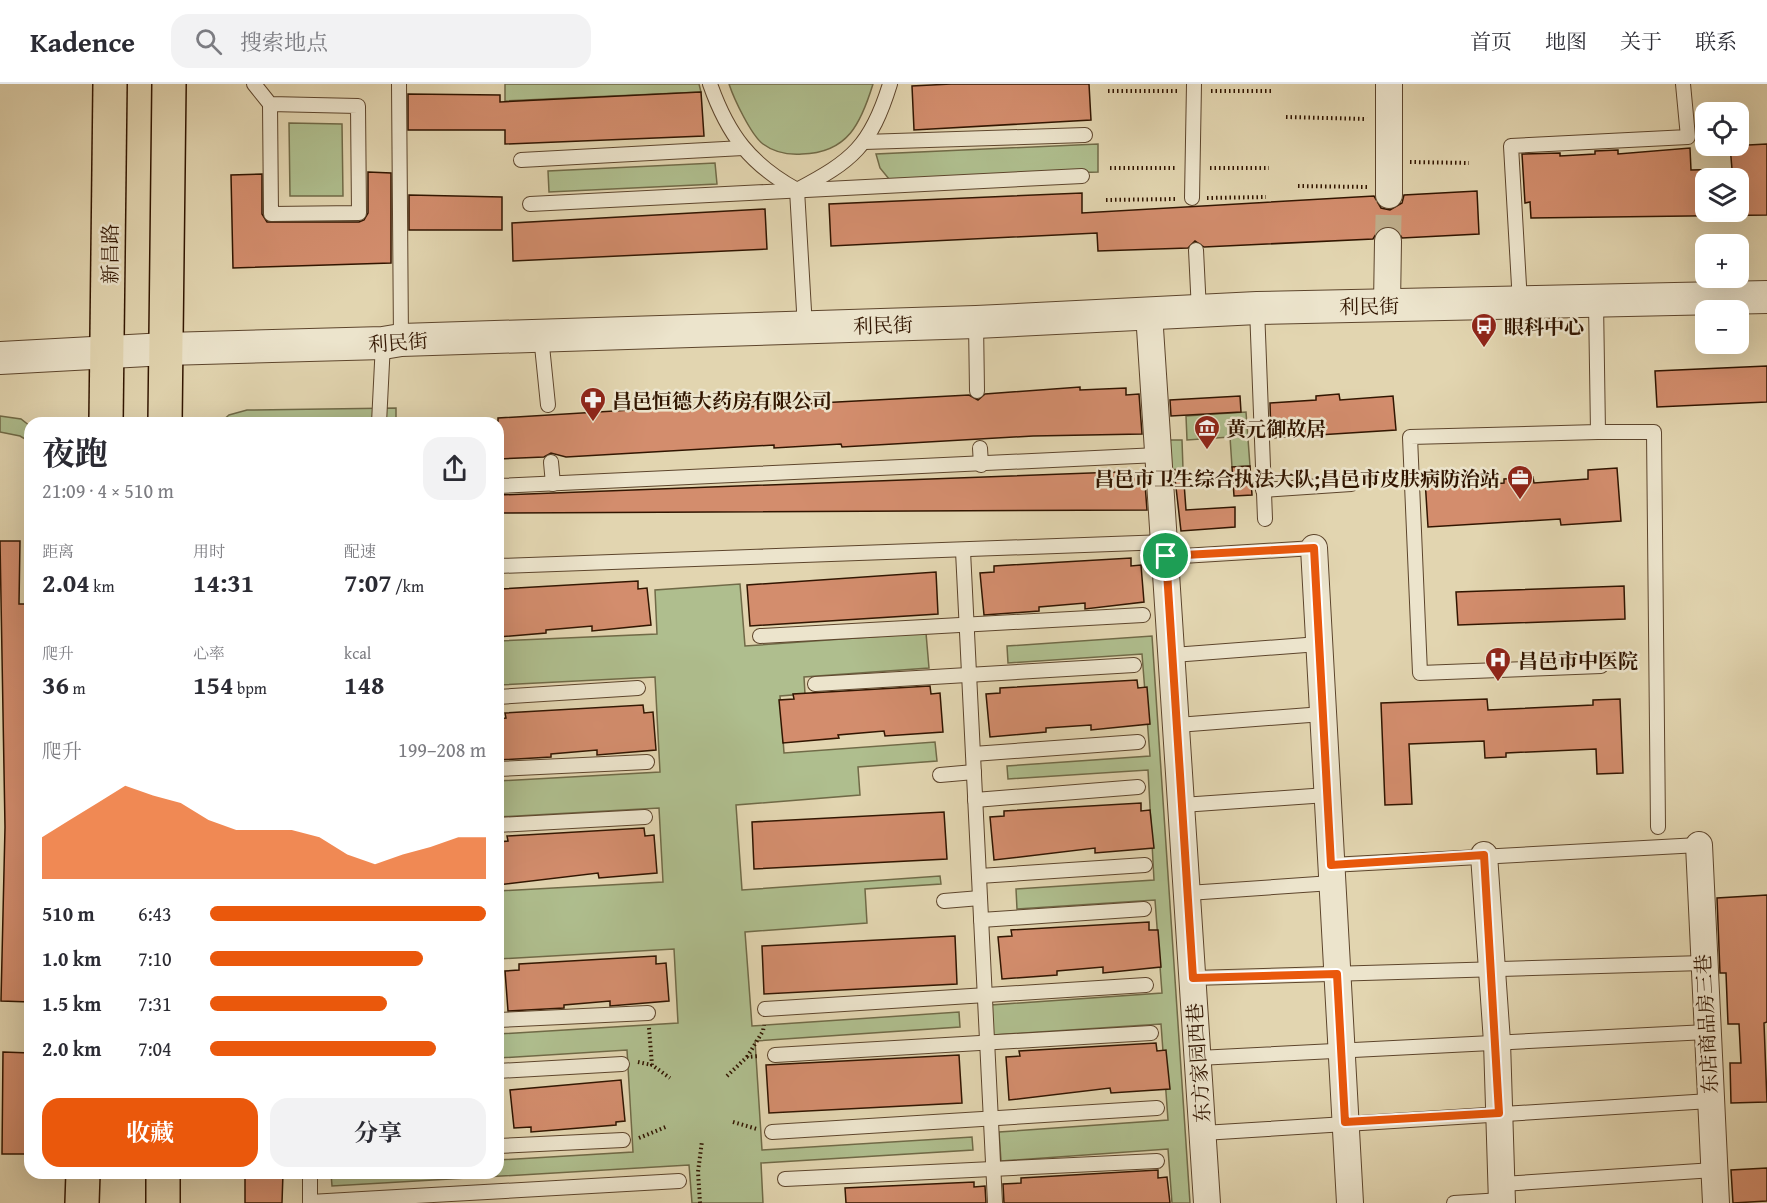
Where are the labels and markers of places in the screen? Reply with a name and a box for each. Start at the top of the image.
bus stop icon: 眼科中心 [1469,311,1499,349]
place label: 眼科中心 [1504,312,1584,341]
pharmacy icon: 昌邑恒德大药房有限公司 [578,385,608,423]
place label: 昌邑恒德大药房有限公司 [612,386,832,415]
museum icon: 黄元御故居 [1192,413,1222,451]
place label: 黄元御故居 [1226,414,1326,443]
office icon: 昌邑市卫生综合执法大队;昌邑市皮肤病防治站 [1505,463,1535,501]
place label: 昌邑市卫生综合执法大队;昌邑市皮肤病防治站 [1094,464,1500,493]
pin [1140,530,1191,581]
hospital icon: 昌邑市中医院 [1483,645,1513,683]
place label: 昌邑市中医院 [1518,646,1638,675]

